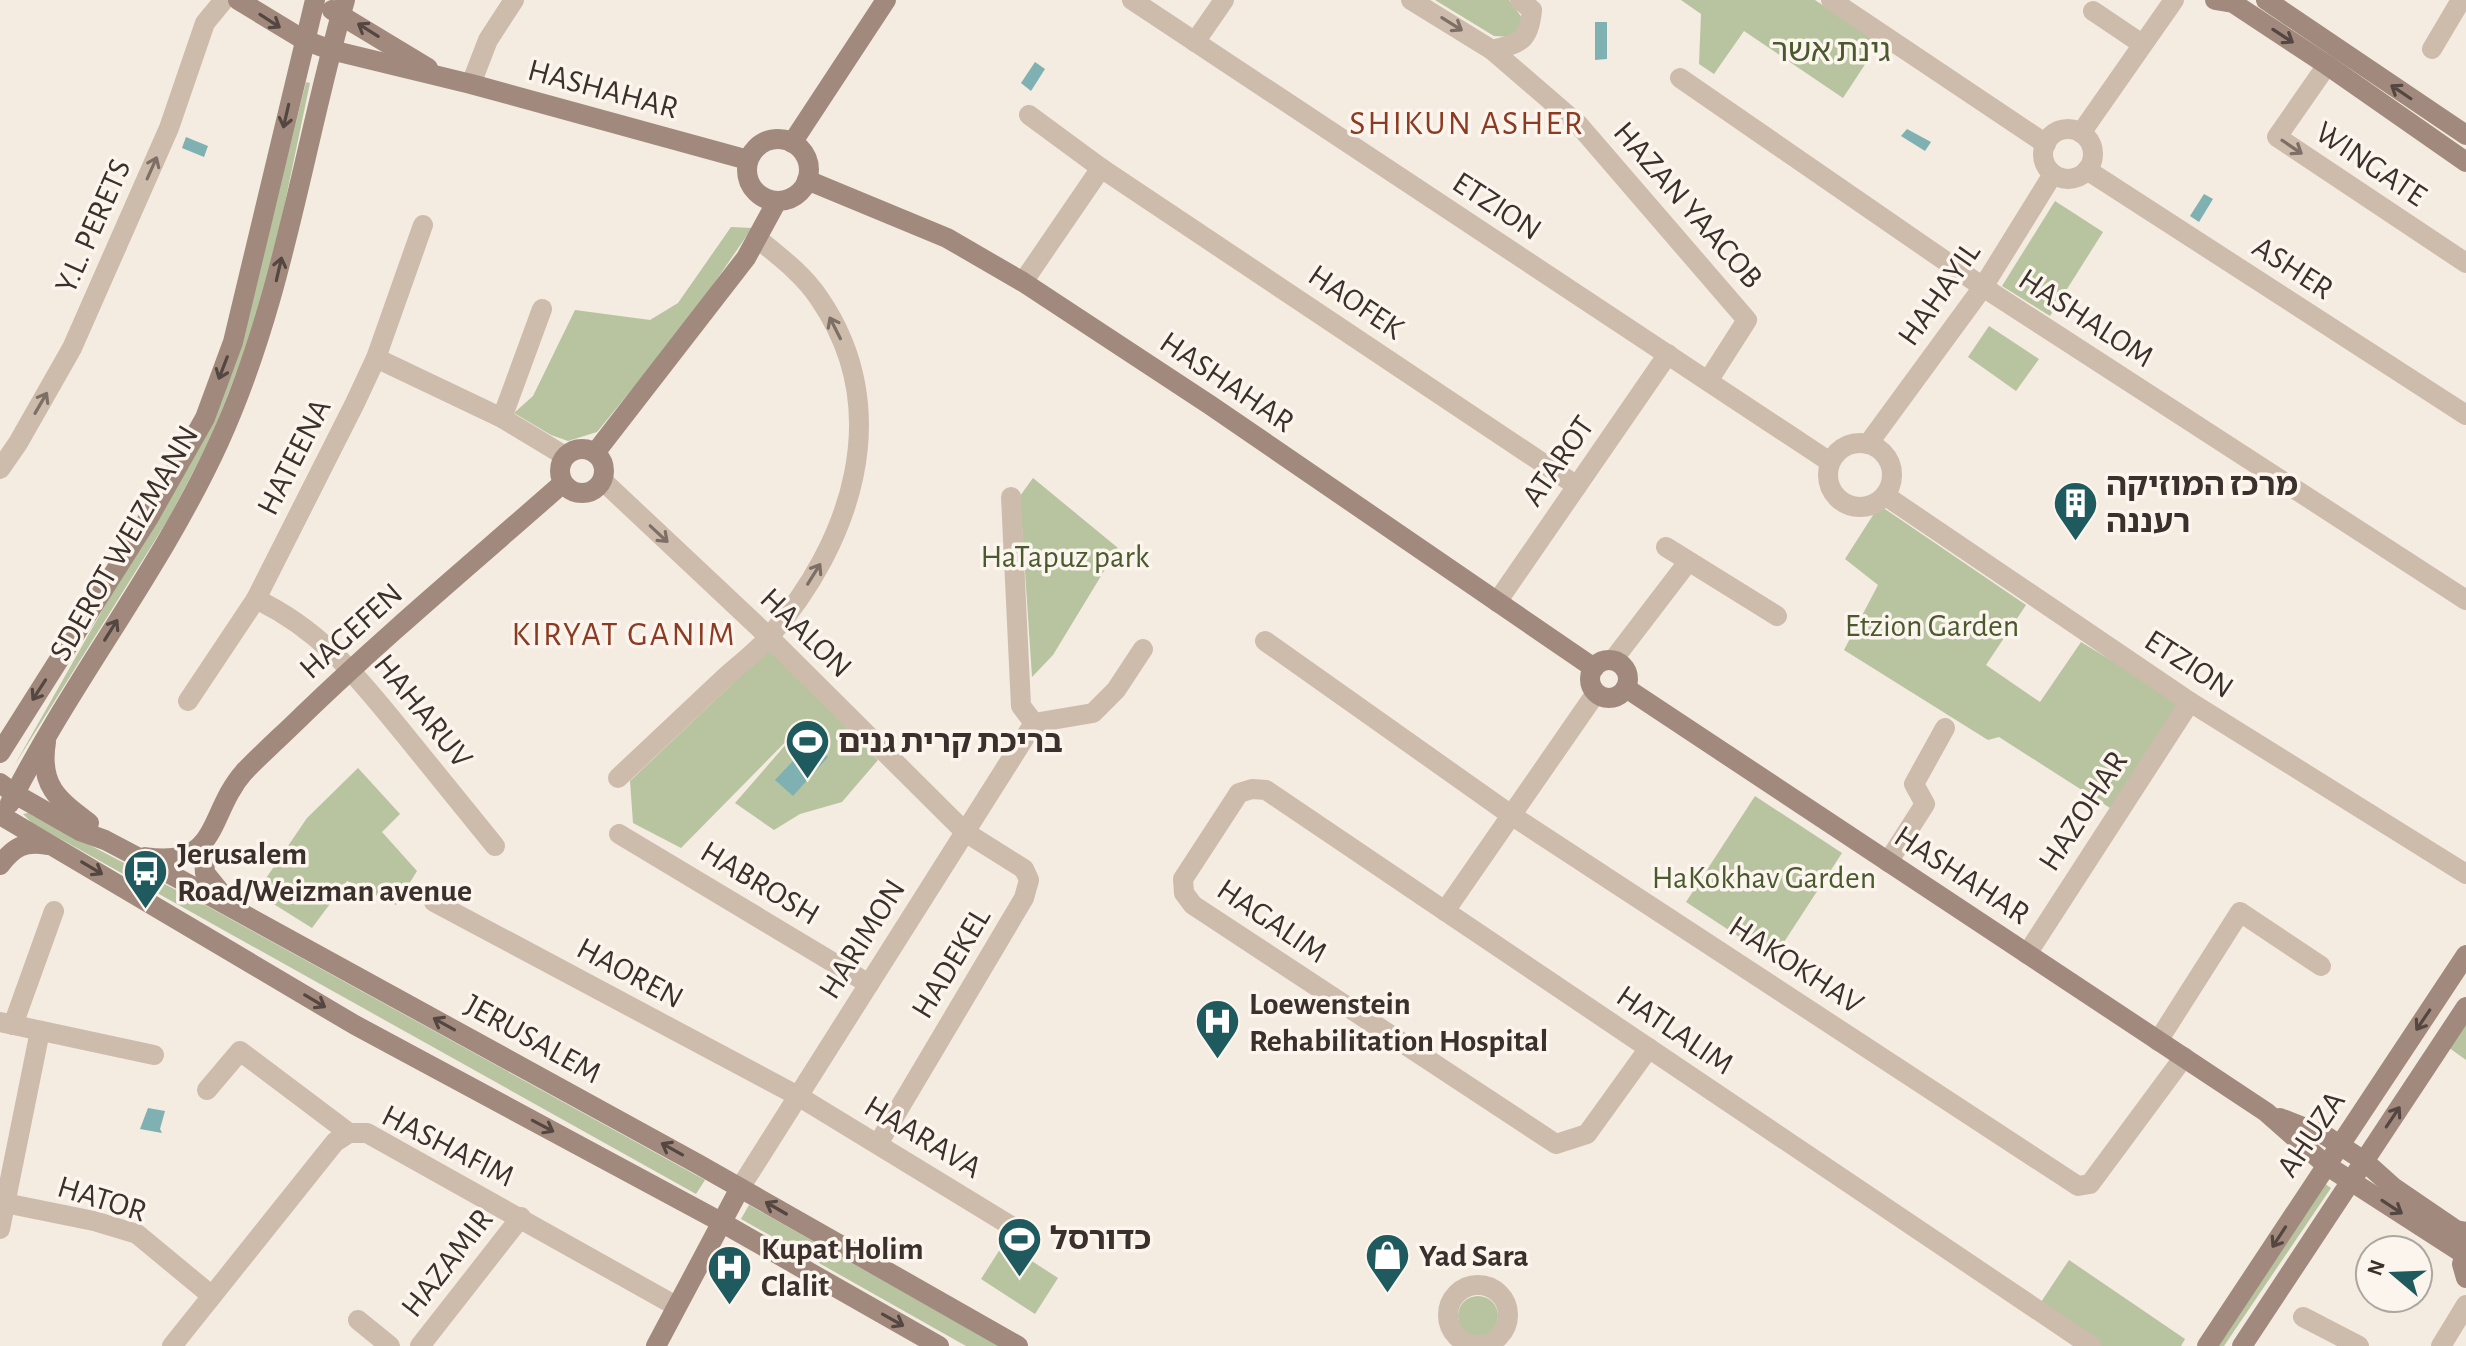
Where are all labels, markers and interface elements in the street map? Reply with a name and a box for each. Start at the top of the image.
one-way arrow [258,13,281,29]
one-way arrow [1440,17,1463,33]
one-way arrow [357,22,380,38]
one-way arrow [2272,28,2294,45]
park label: גינת אשר [1771,35,1891,67]
street label: HASHAHAR [524,54,682,124]
one-way arrow [2390,84,2412,100]
one-way arrow [278,103,293,129]
district label: SHIKUN ASHER [1349,107,1585,141]
street label: HAZAN YAACOB [1607,116,1769,294]
street label: WINGATE [2310,116,2432,212]
one-way arrow [2280,139,2302,155]
street label: Y.L. PERETS [49,154,137,298]
one-way arrow [145,156,160,180]
street label: ETZION [1447,166,1547,246]
street label: ASHER [2247,230,2339,306]
street label: HAHAYIL [1892,236,1986,352]
one-way arrow [272,257,287,283]
street label: HAOFEK [1303,259,1410,345]
street label: HASHALOM [2013,263,2159,373]
one-way arrow [826,316,842,340]
street label: HASHAHAR [1154,326,1300,438]
one-way arrow [215,356,229,380]
one-way arrow [33,392,49,415]
street label: HATEENA [251,394,337,520]
street label: ATAROT [1516,410,1600,512]
street label: SDEROT WEIZMANN [44,420,204,666]
place label: מרכז המוזיקה רעננה [2106,469,2298,538]
building icon: מרכז המוזיקה רעננה [2051,479,2099,542]
one-way arrow [649,524,668,543]
park label: HaTapuz park [981,541,1150,573]
one-way arrow [806,563,822,586]
street label: HAGEFEN [294,577,408,685]
street label: HAALON [754,582,858,684]
park label: Etzion Garden [1845,610,2019,642]
district label: KIRYAT GANIM [511,618,737,652]
one-way arrow [103,620,120,642]
street label: ETZION [2139,624,2239,704]
street label: HAHARUV [368,648,478,774]
one-way arrow [31,679,47,701]
sports icon: בריכת קרית גנים [783,718,831,781]
place label: בריכת קרית גנים [838,726,1063,758]
street label: HAZOHAR [2033,745,2133,877]
street label: HASHAHAR [1889,820,2035,930]
street label: HABROSH [695,835,825,931]
place label: Jerusalem Road/Weizman avenue [177,838,472,907]
bus stop icon: Jerusalem Road/Weizman avenue [122,848,170,911]
one-way arrow [80,860,103,876]
park label: HaKokhav Garden [1652,862,1876,894]
street label: HAGALIM [1211,873,1333,969]
street label: HARIMON [813,874,911,1004]
street label: HADEKEL [906,902,997,1024]
street label: HAKOKHAV [1723,910,1869,1020]
street label: HAOREN [572,932,688,1014]
street label: HATLALIM [1611,979,1739,1081]
place label: Loewenstein Rehabilitation Hospital [1249,988,1548,1057]
street label: JERUSALEM [460,989,606,1089]
one-way arrow [303,994,326,1010]
hospital icon: Loewenstein Rehabilitation Hospital [1194,998,1242,1061]
one-way arrow [2415,1009,2431,1031]
one-way arrow [433,1016,457,1032]
street label: AHUZA [2271,1085,2351,1183]
street label: HAARAVA [859,1090,987,1184]
street label: HASHAFIM [377,1099,519,1193]
one-way arrow [2384,1107,2401,1129]
one-way arrow [531,1119,554,1135]
one-way arrow [661,1141,685,1157]
street label: HATOR [54,1170,150,1228]
one-way arrow [765,1200,788,1216]
one-way arrow [2380,1200,2403,1216]
street label: HAZAMIR [395,1203,499,1323]
sports icon: כדורסל [995,1215,1043,1278]
place label: כדורסל [1050,1223,1151,1255]
one-way arrow [2271,1225,2287,1247]
shop icon: Yad Sara [1364,1232,1412,1295]
place label: Kupat Holim Clalit [761,1233,924,1302]
north arrow [2354,1234,2434,1314]
place label: Yad Sara [1419,1240,1529,1272]
hospital icon: Kupat Holim Clalit [706,1243,754,1306]
text: N [2363,1257,2389,1279]
one-way arrow [880,1313,904,1329]

